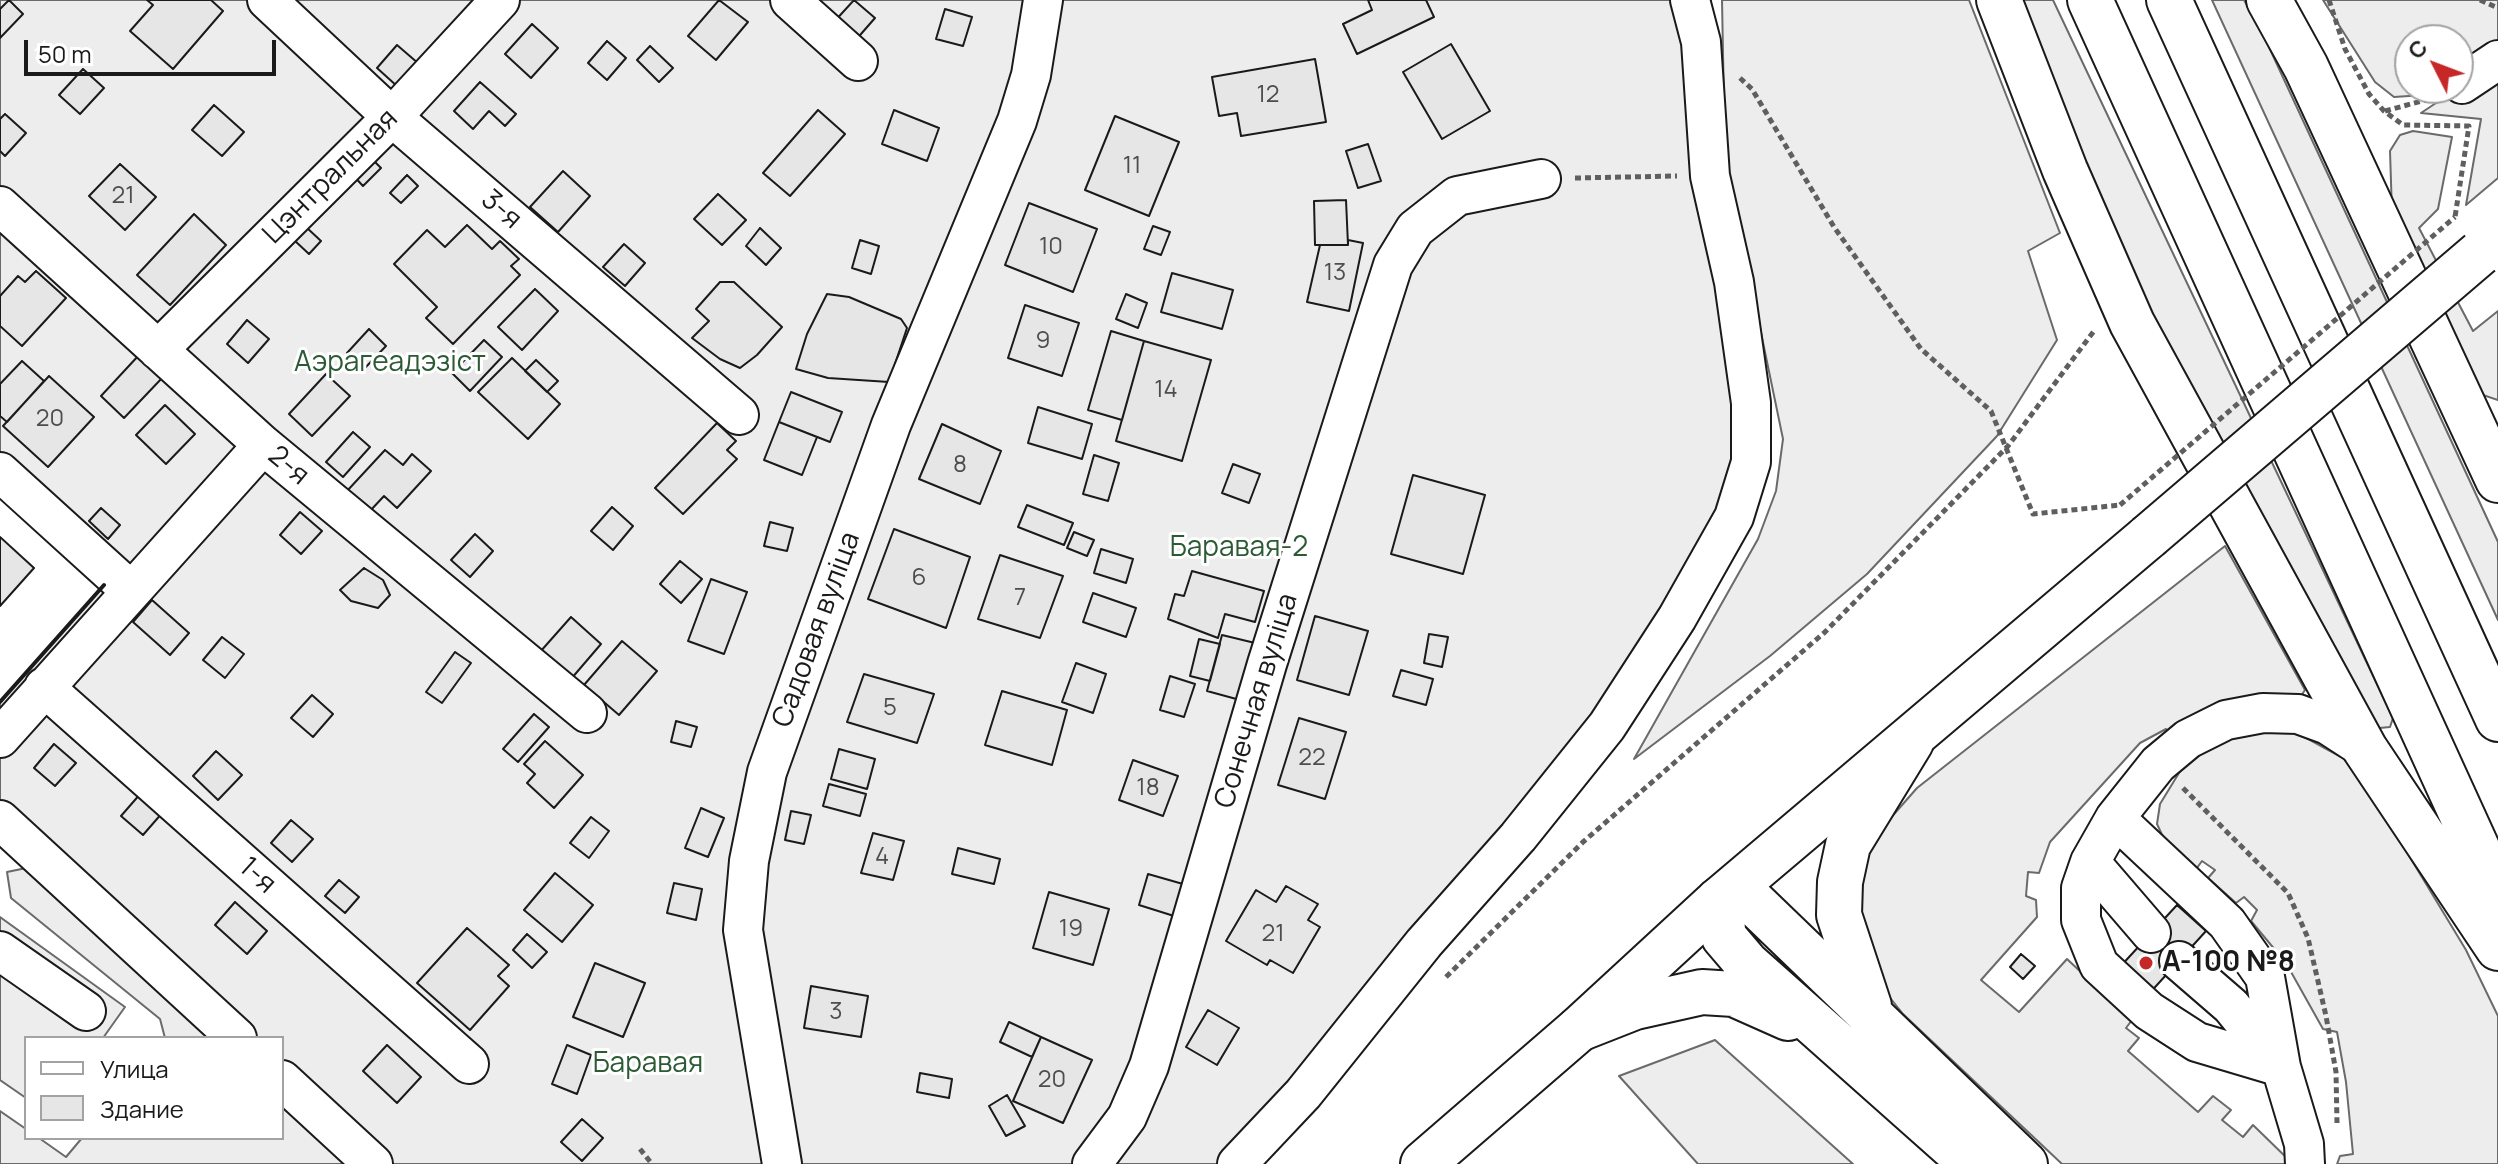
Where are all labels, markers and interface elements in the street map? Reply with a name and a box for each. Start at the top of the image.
scale bar [28,24,280,74]
north arrow [2394,24,2474,104]
text: С [2401,33,2434,65]
text: 50 m [38,37,92,70]
house number: 12 [1256,81,1280,109]
street label: Цэнтральная [257,103,405,251]
house number: 11 [1123,152,1141,180]
house number: 21 [111,182,135,210]
street label: 3-я [474,183,528,237]
house number: 10 [1039,233,1063,261]
house number: 13 [1324,259,1346,287]
house number: 9 [1036,327,1050,355]
park label: Аэрагеадэзіст [294,346,486,380]
house number: 14 [1154,376,1178,404]
house number: 20 [36,405,64,433]
street label: 2-я [261,439,315,493]
house number: 8 [953,451,967,479]
street label: Садовая вуліца [766,528,868,732]
park label: Баравая-2 [1170,531,1308,565]
house number: 6 [912,564,926,592]
house number: 7 [1014,584,1026,612]
street label: Сонечная вуліца [1208,590,1306,812]
house number: 5 [883,694,897,722]
house number: 22 [1298,744,1326,772]
house number: 18 [1136,774,1160,802]
house number: 4 [875,843,889,871]
street label: 1-я [232,851,282,901]
house number: 19 [1059,915,1083,943]
house number: 21 [1261,920,1285,948]
place label: А-100 №8 [2162,946,2295,980]
marker: А-100 №8 [2137,954,2155,972]
house number: 3 [829,998,843,1026]
legend [24,1036,284,1140]
park label: Баравая [593,1047,703,1081]
text: Улица [100,1052,169,1085]
house number: 20 [1038,1066,1066,1094]
text: Здание [100,1092,184,1125]

